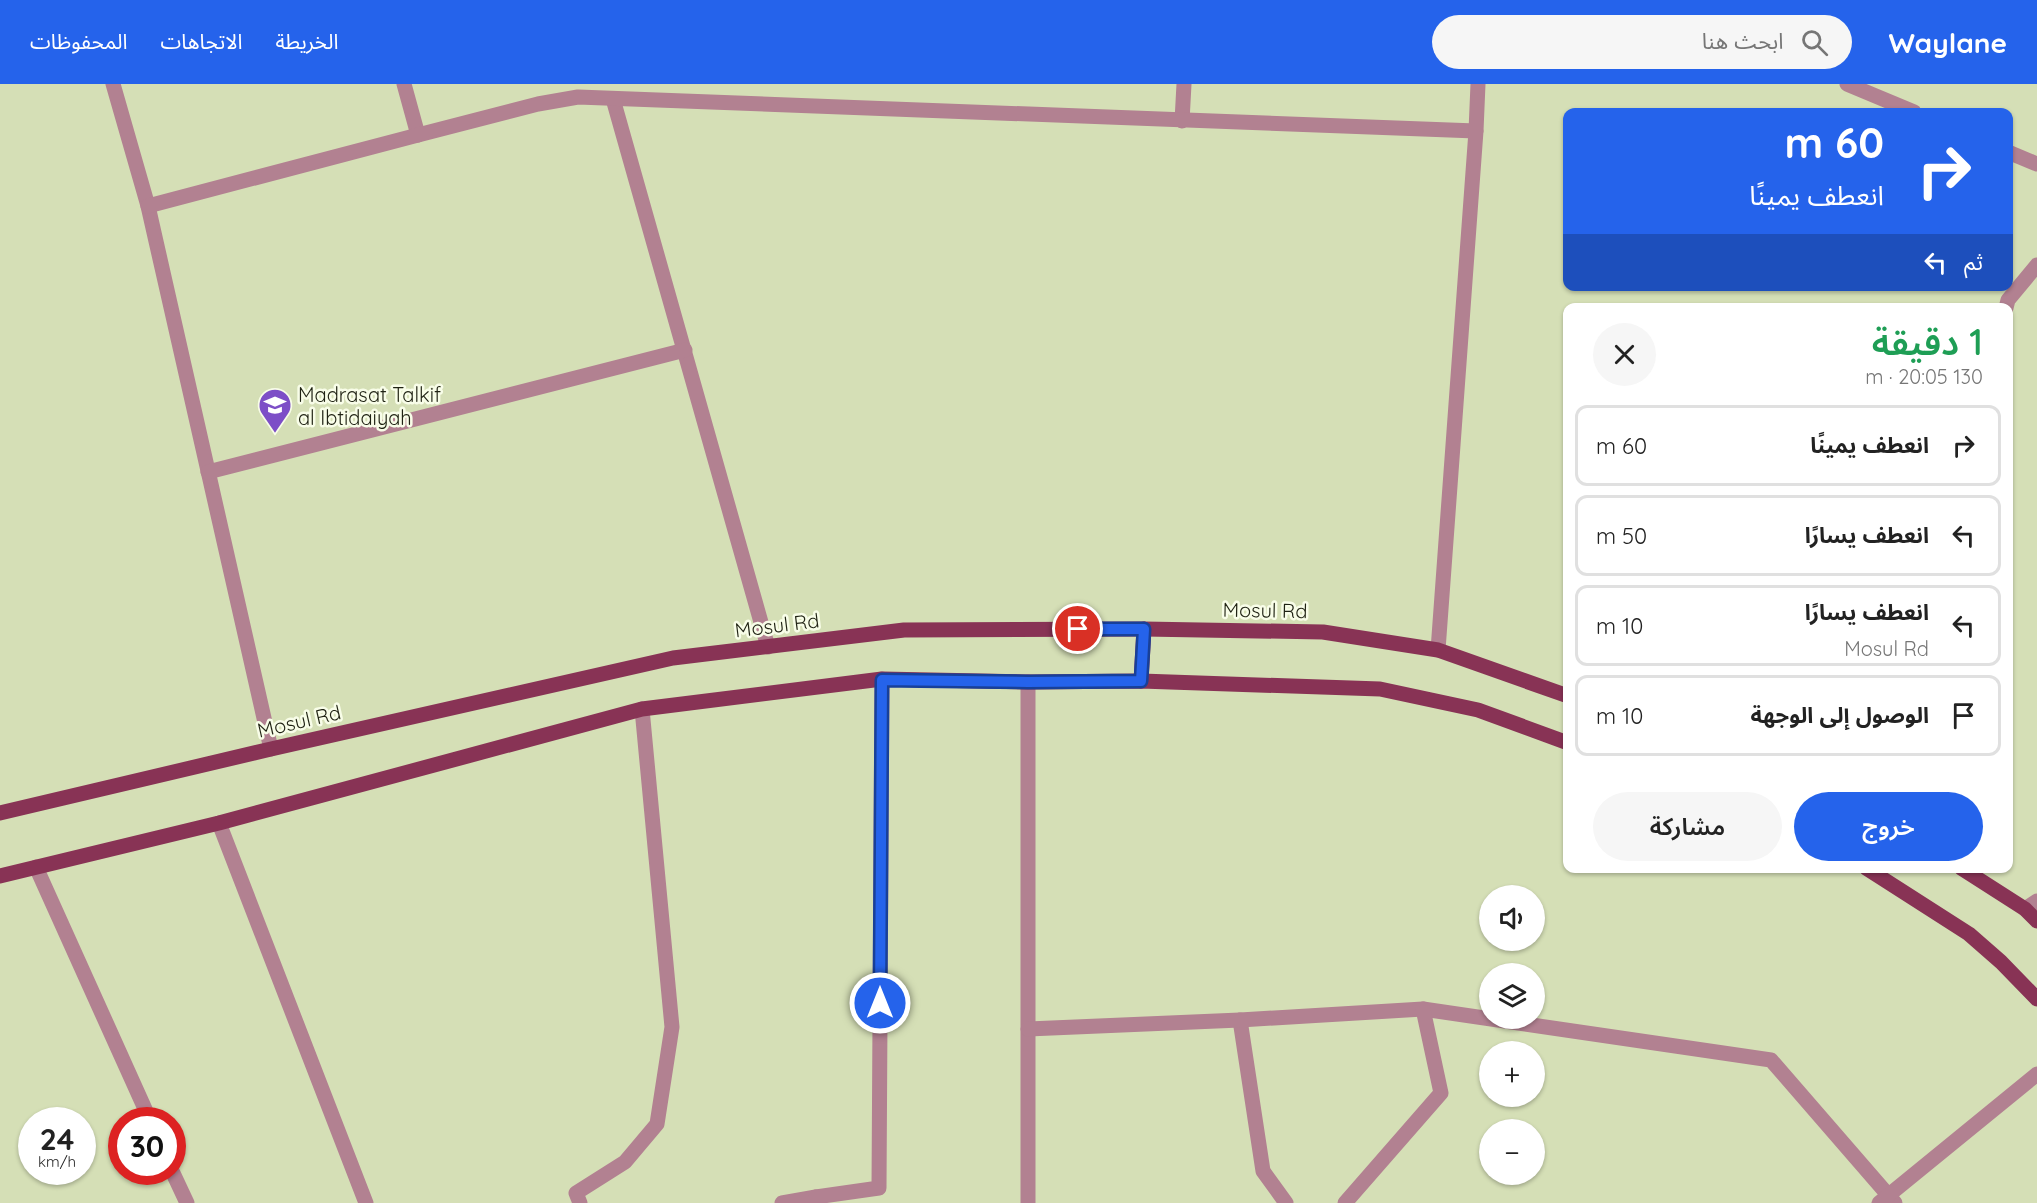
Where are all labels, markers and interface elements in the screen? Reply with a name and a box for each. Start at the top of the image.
search box [1432,15,1852,69]
text: Waylane [1888,25,2007,60]
icon: search [1798,26,1831,59]
text: ابحث هنا [1702,27,1783,55]
text: المحفوظات [30,28,127,54]
text: الاتجاهات [160,28,242,54]
text: الخريطة [275,28,338,54]
text: 60 m [1784,116,1884,169]
icon: right [1905,132,1983,210]
text: انعطف يمينًا [1749,178,1884,212]
icon: left [1919,246,1952,279]
text: ثم [1964,248,1983,276]
text: 1 دقيقة [1872,319,1983,364]
button: close [1593,323,1656,386]
text: 130 m · 20:05 [1865,364,1983,389]
place label: Madrasat Talkif al Ibtidaiyah [298,382,441,430]
school or university icon: Madrasat Talkif al Ibtidaiyah [257,387,293,434]
icon: right [1947,429,1980,462]
text: انعطف يمينًا [1810,431,1929,459]
text: 60 m [1596,432,1647,460]
icon: left [1947,519,1980,552]
text: انعطف يسارًا [1805,521,1929,549]
text: 50 m [1596,522,1647,550]
street label: Mosul Rd [1222,597,1308,623]
text: انعطف يسارًا [1805,598,1929,626]
pin [1052,603,1103,654]
street label: Mosul Rd [733,607,821,643]
icon: left [1947,609,1980,642]
icon: arrive [1061,612,1094,645]
text: 10 m [1596,612,1643,640]
text: Mosul Rd [1844,636,1929,661]
street label: Mosul Rd [255,699,343,743]
icon: arrive [1947,699,1980,732]
text: الوصول إلى الوجهة [1751,701,1929,729]
text: 10 m [1596,702,1643,730]
button: مشاركة [1593,792,1782,861]
button: خروج [1794,792,1983,861]
map controls [1479,885,1545,1185]
button: sound [1479,885,1545,951]
button: layers [1479,963,1545,1029]
position arrow [848,971,912,1035]
button: + [1479,1041,1545,1107]
speed limit sign: 30 [108,1107,186,1185]
button: − [1479,1119,1545,1185]
text: 24 [40,1120,74,1158]
text: km/h [38,1152,76,1171]

